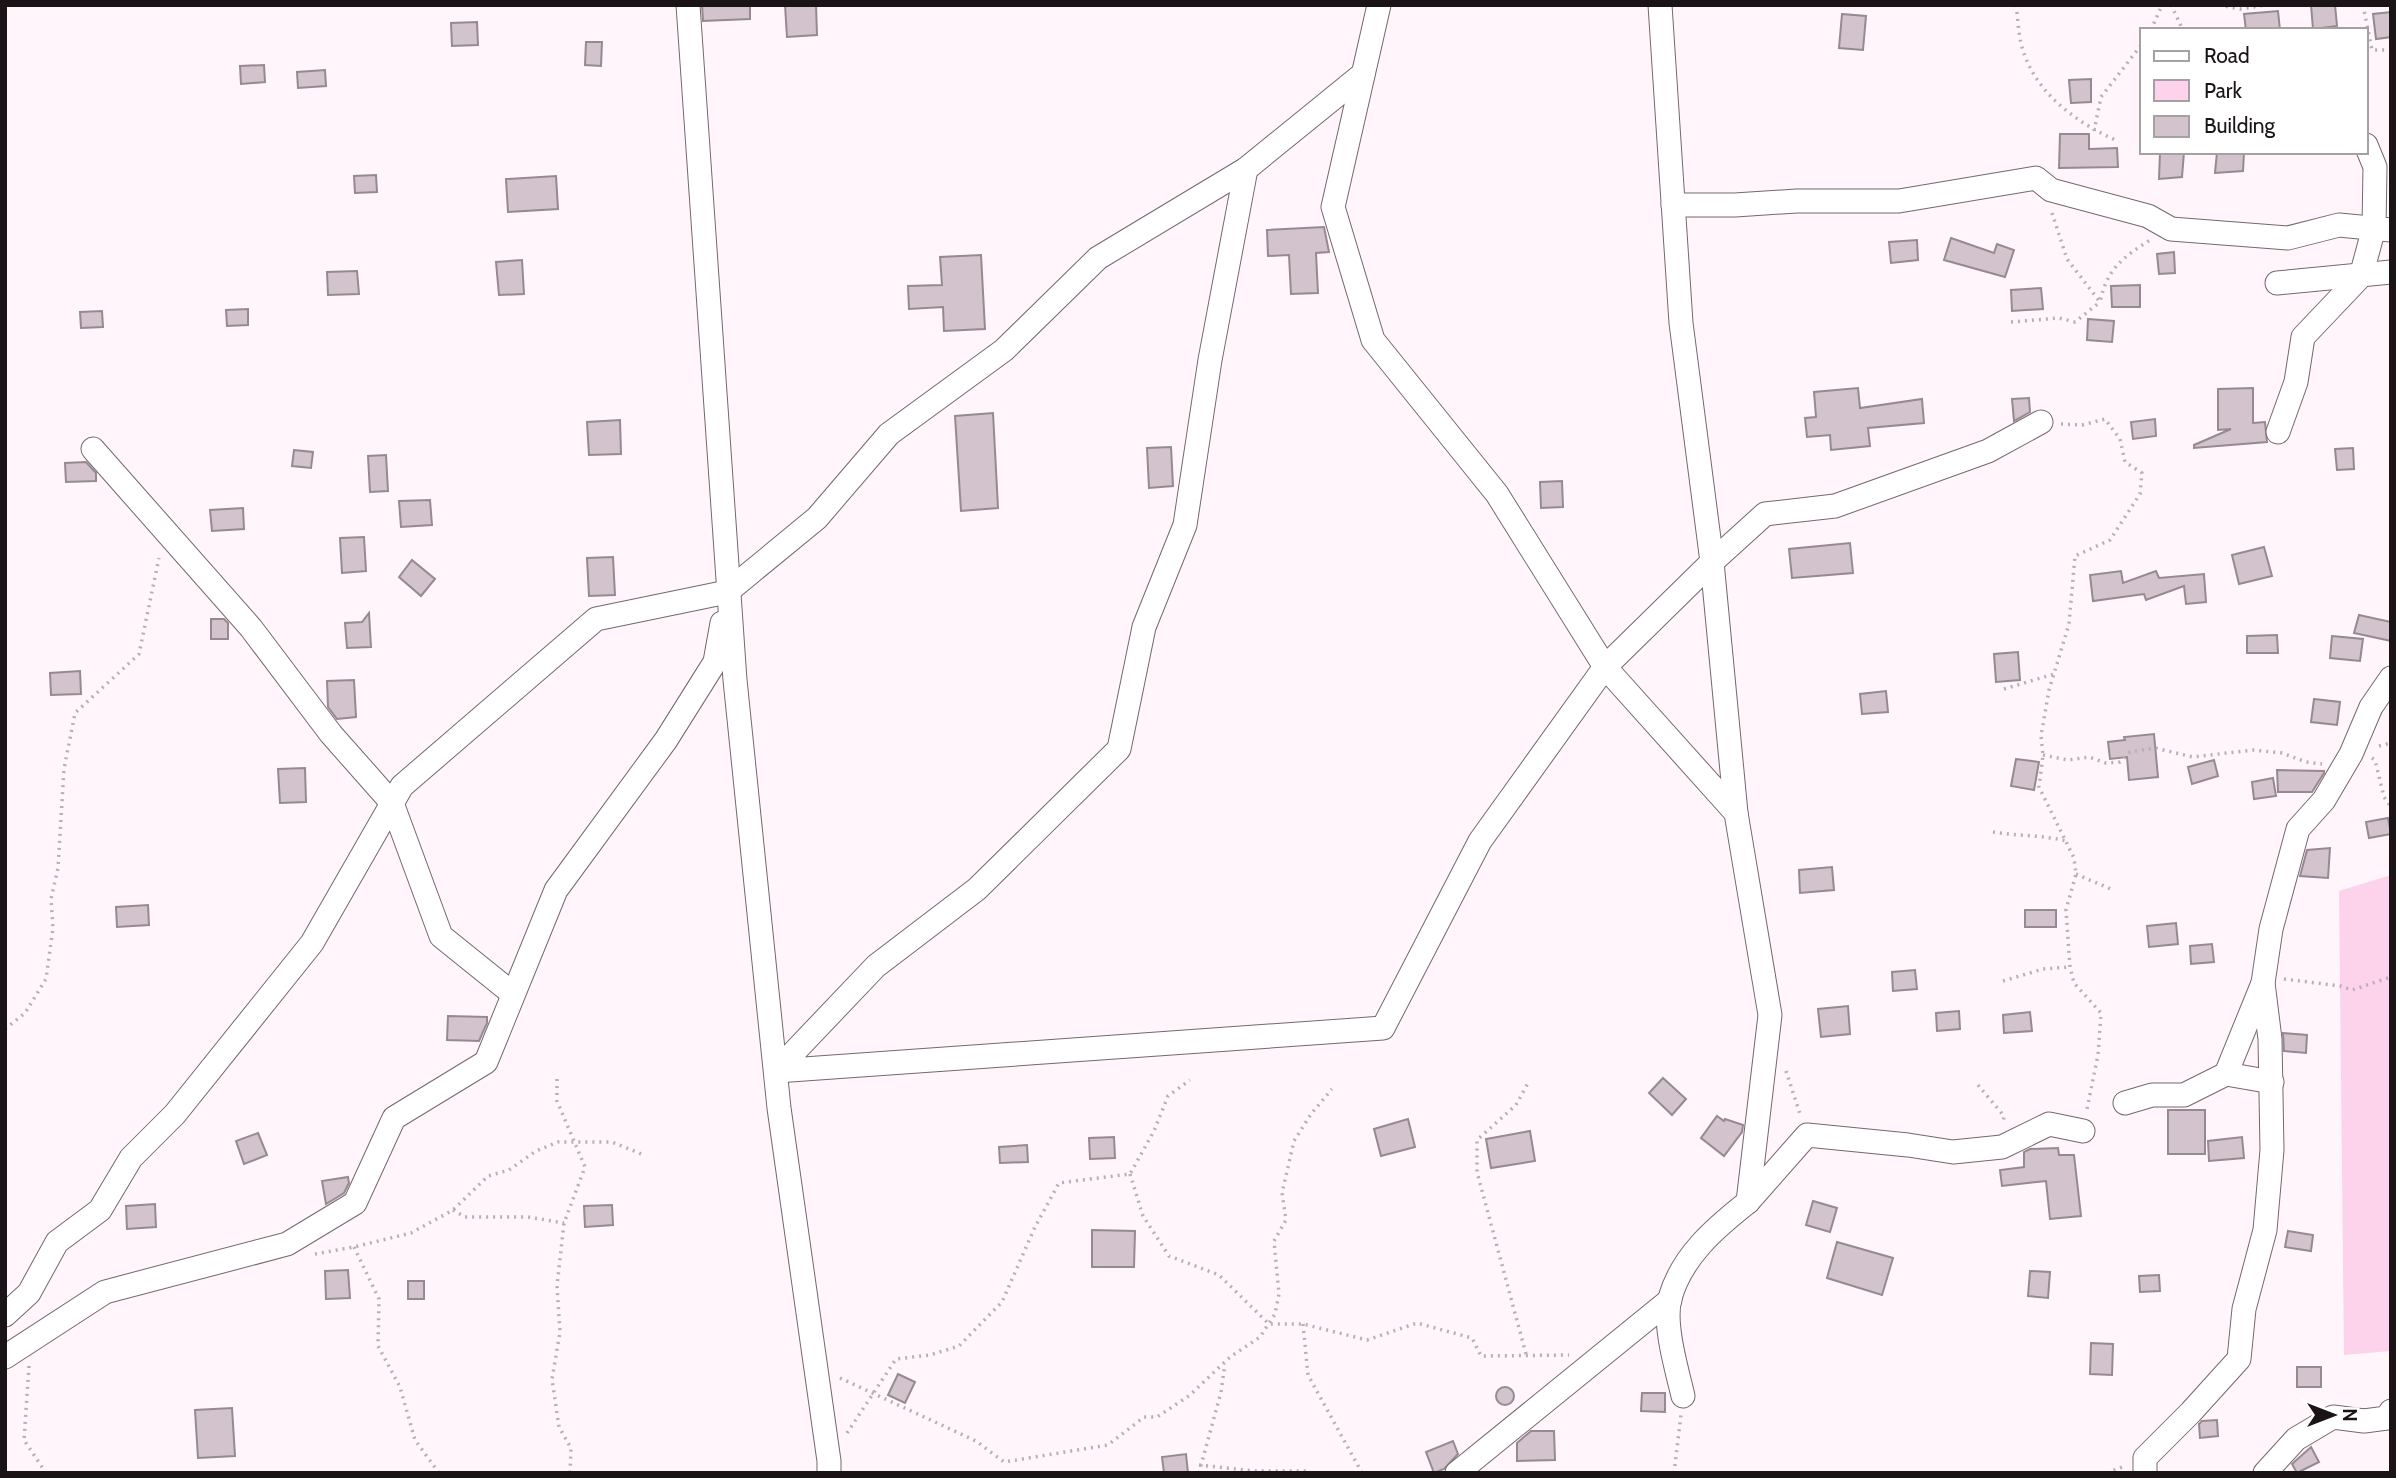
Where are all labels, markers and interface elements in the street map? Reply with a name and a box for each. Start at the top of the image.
legend [2140,28,2368,154]
text: Road [2204,43,2250,68]
text: Park [2204,78,2242,103]
text: Building [2204,113,2276,138]
north arrow [2298,1380,2368,1450]
text: N [2338,1408,2361,1422]

